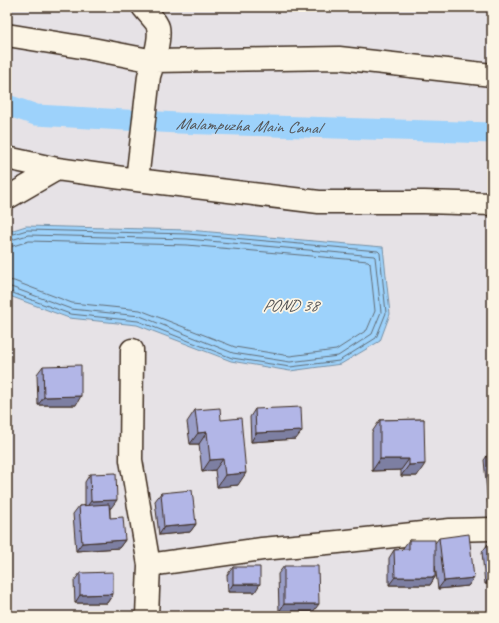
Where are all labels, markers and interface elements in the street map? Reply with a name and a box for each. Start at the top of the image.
water label: Malampuzha Main Canal [176,112,327,138]
water label: POND 38 [262,295,321,316]

